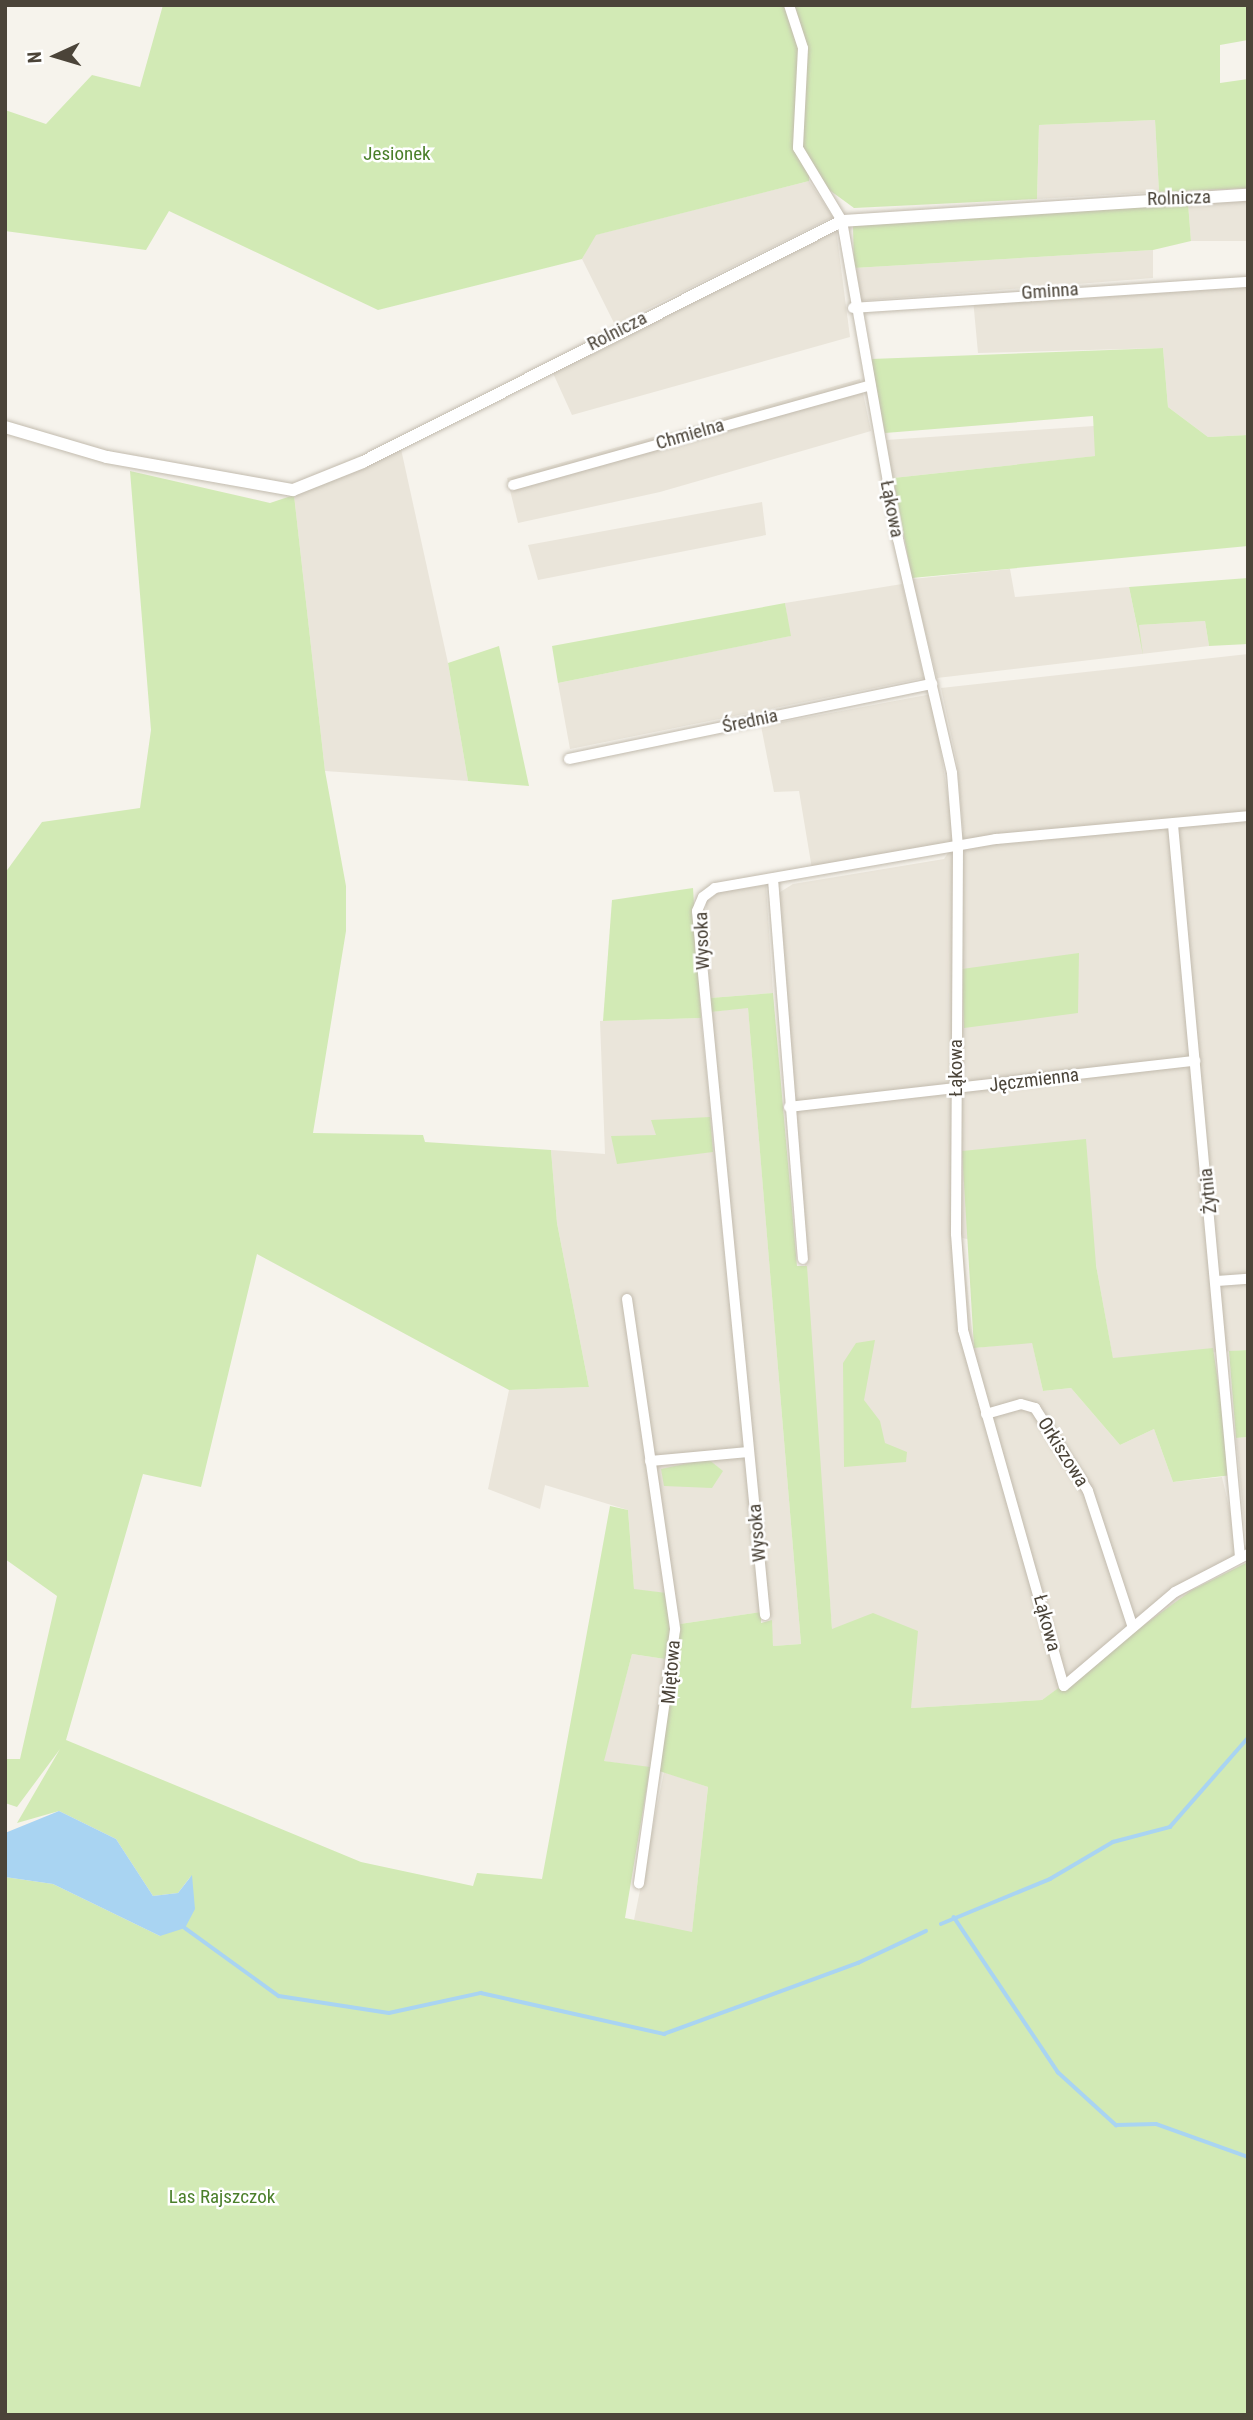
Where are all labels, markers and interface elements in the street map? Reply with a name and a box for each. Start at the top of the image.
north arrow [21,21,91,91]
text: N [23,51,46,64]
park label: Jesionek [363,143,431,165]
street label: Rolnicza [1147,185,1211,211]
street label: Gminna [1021,278,1079,304]
street label: Rolnicza [583,306,651,356]
street label: Chmielna [653,413,727,455]
street label: Łąkowa [875,479,909,539]
street label: Średnia [720,704,780,738]
street label: Wysoka [690,911,714,971]
street label: Łąkowa [945,1039,967,1097]
street label: Jęczmienna [988,1063,1080,1097]
street label: Żytnia [1194,1167,1222,1215]
street label: Orkiszowa [1033,1413,1093,1491]
street label: Wysoka [743,1503,771,1563]
street label: Łąkowa [1029,1592,1065,1654]
street label: Miętowa [657,1639,685,1705]
park label: Las Rajszczok [169,2186,275,2208]

